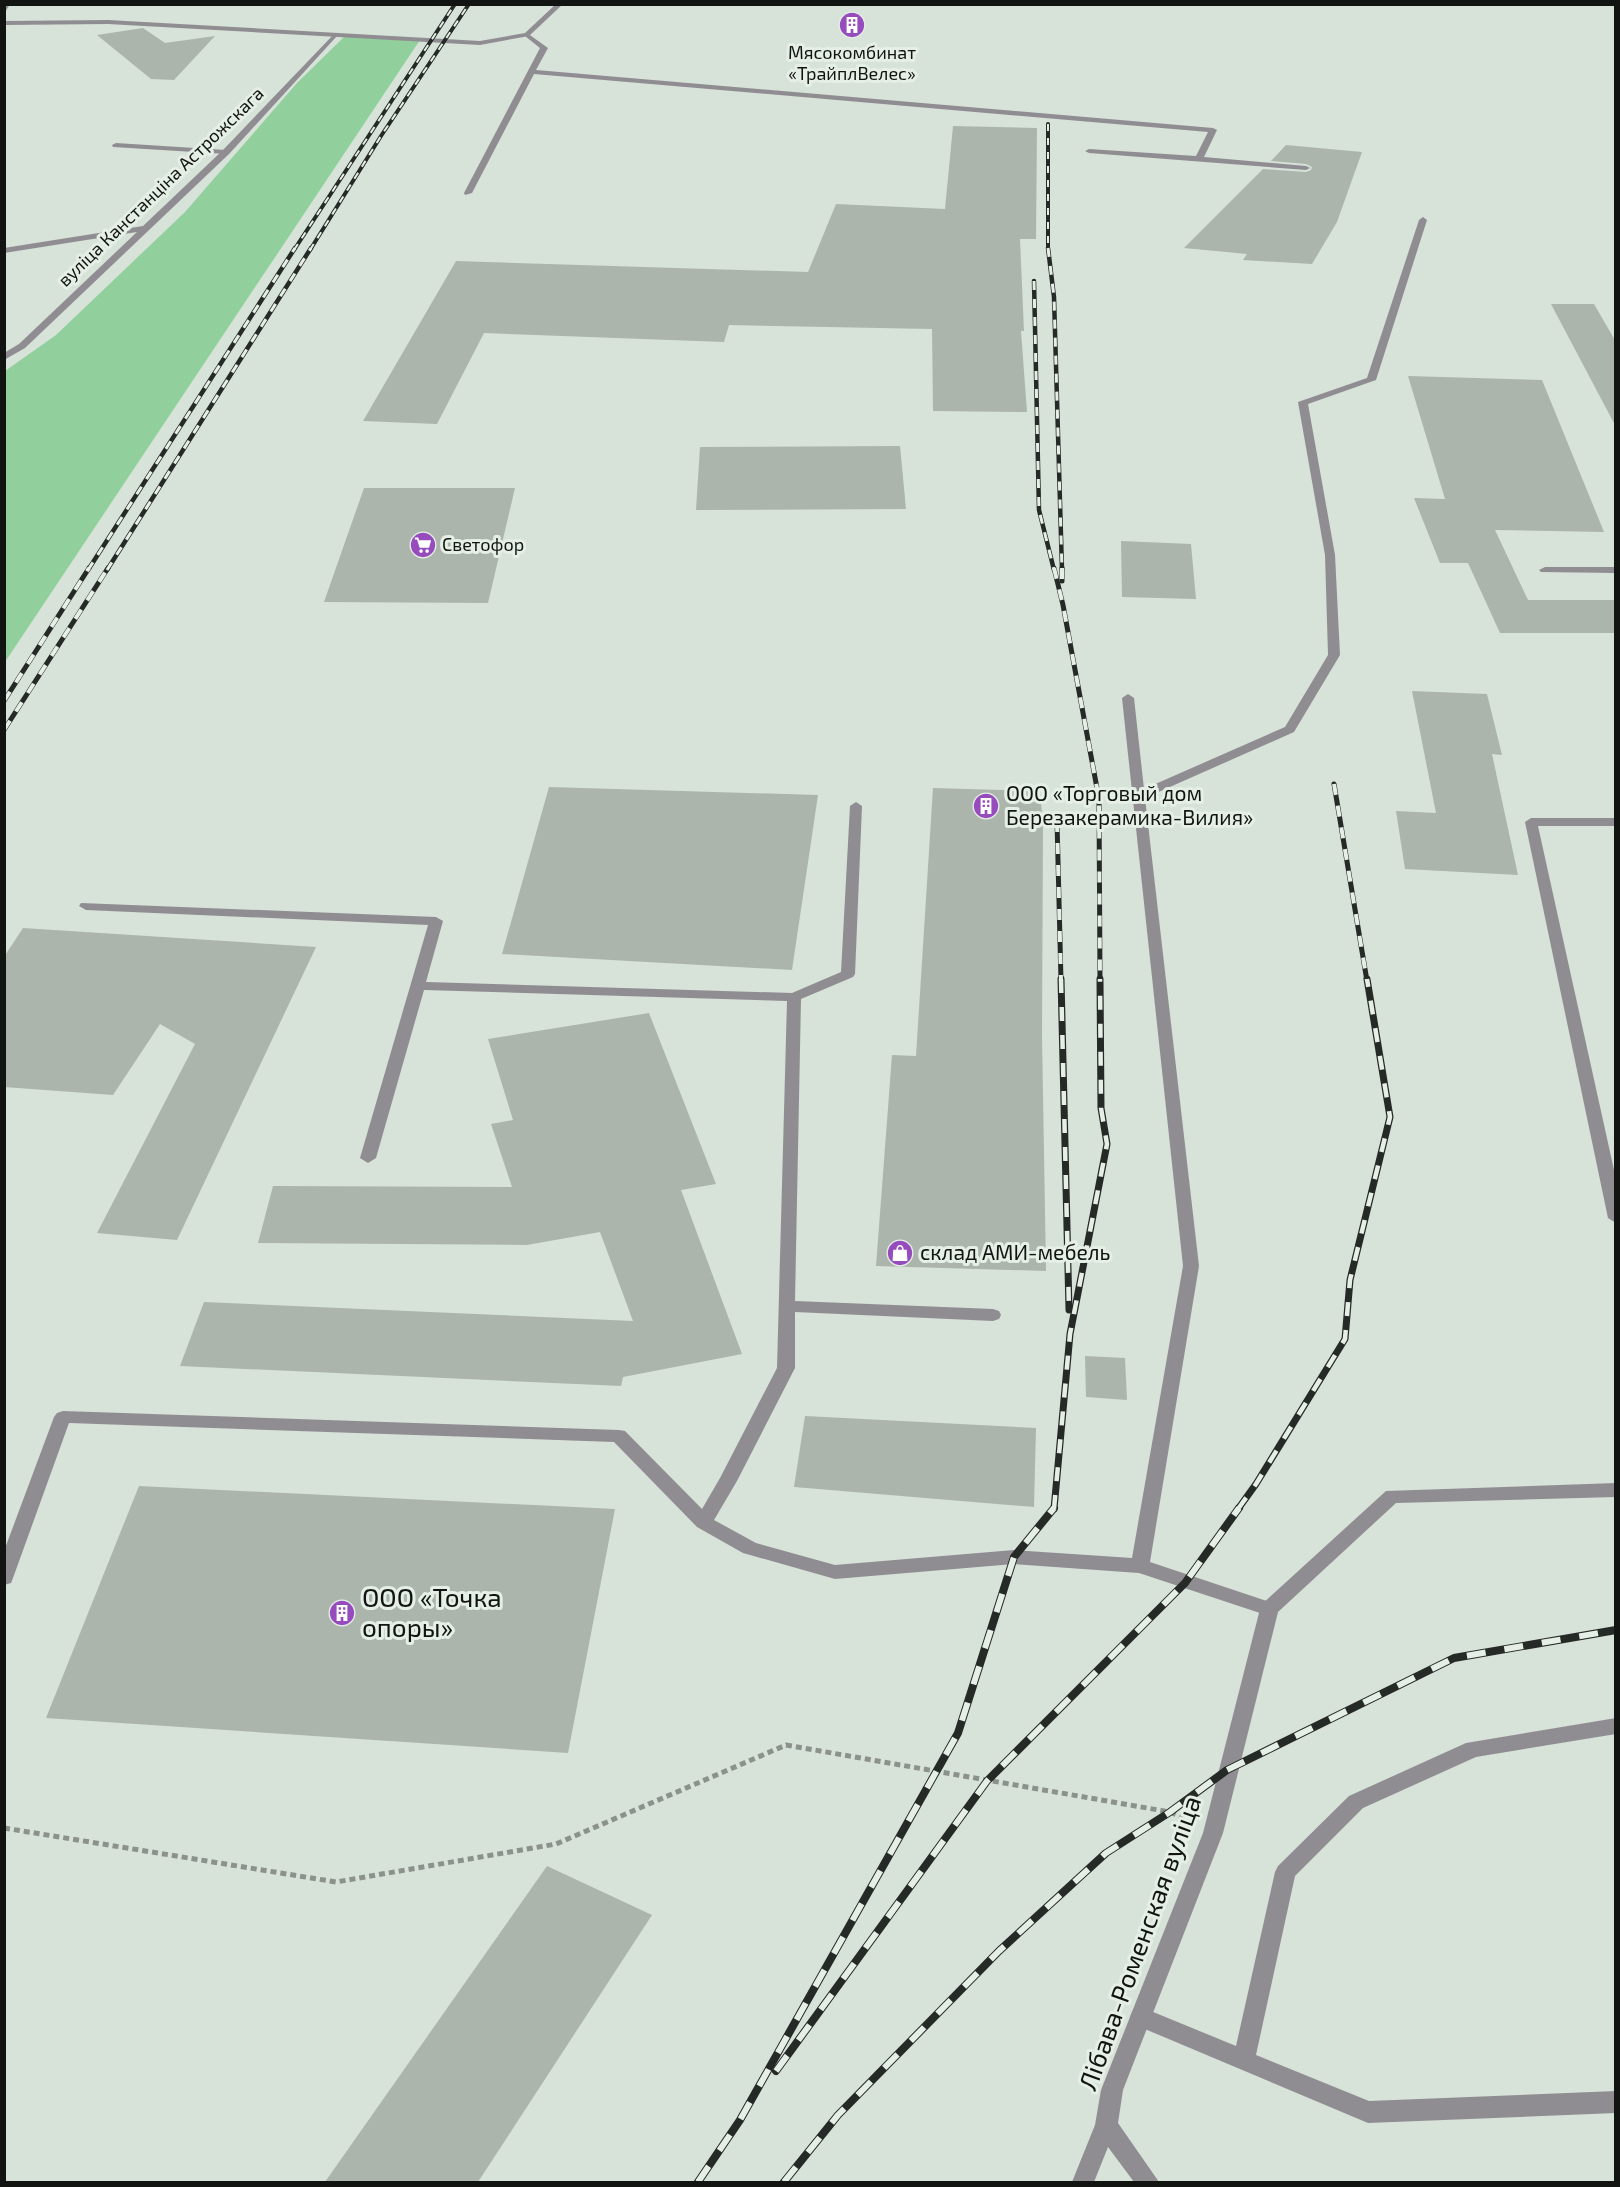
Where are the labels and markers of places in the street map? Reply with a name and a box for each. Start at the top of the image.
building icon: Мясокомбинат «ТрайплВелес» [837,10,867,40]
place label: Мясокомбинат «ТрайплВелес» [788,41,916,84]
supermarket icon: Светофор [408,530,438,560]
place label: Светофор [442,533,524,555]
place label: ООО «Торговый дом Березакерамика-Вилия» [1006,780,1253,829]
building icon: ООО «Торговый дом Березакерамика-Вилия» [971,791,1001,821]
shop icon: склад АМИ-мебель [885,1238,915,1268]
place label: склад АМИ-мебель [920,1239,1110,1264]
place label: ООО «Точка опоры» [362,1581,502,1642]
building icon: ООО «Точка опоры» [327,1598,357,1628]

